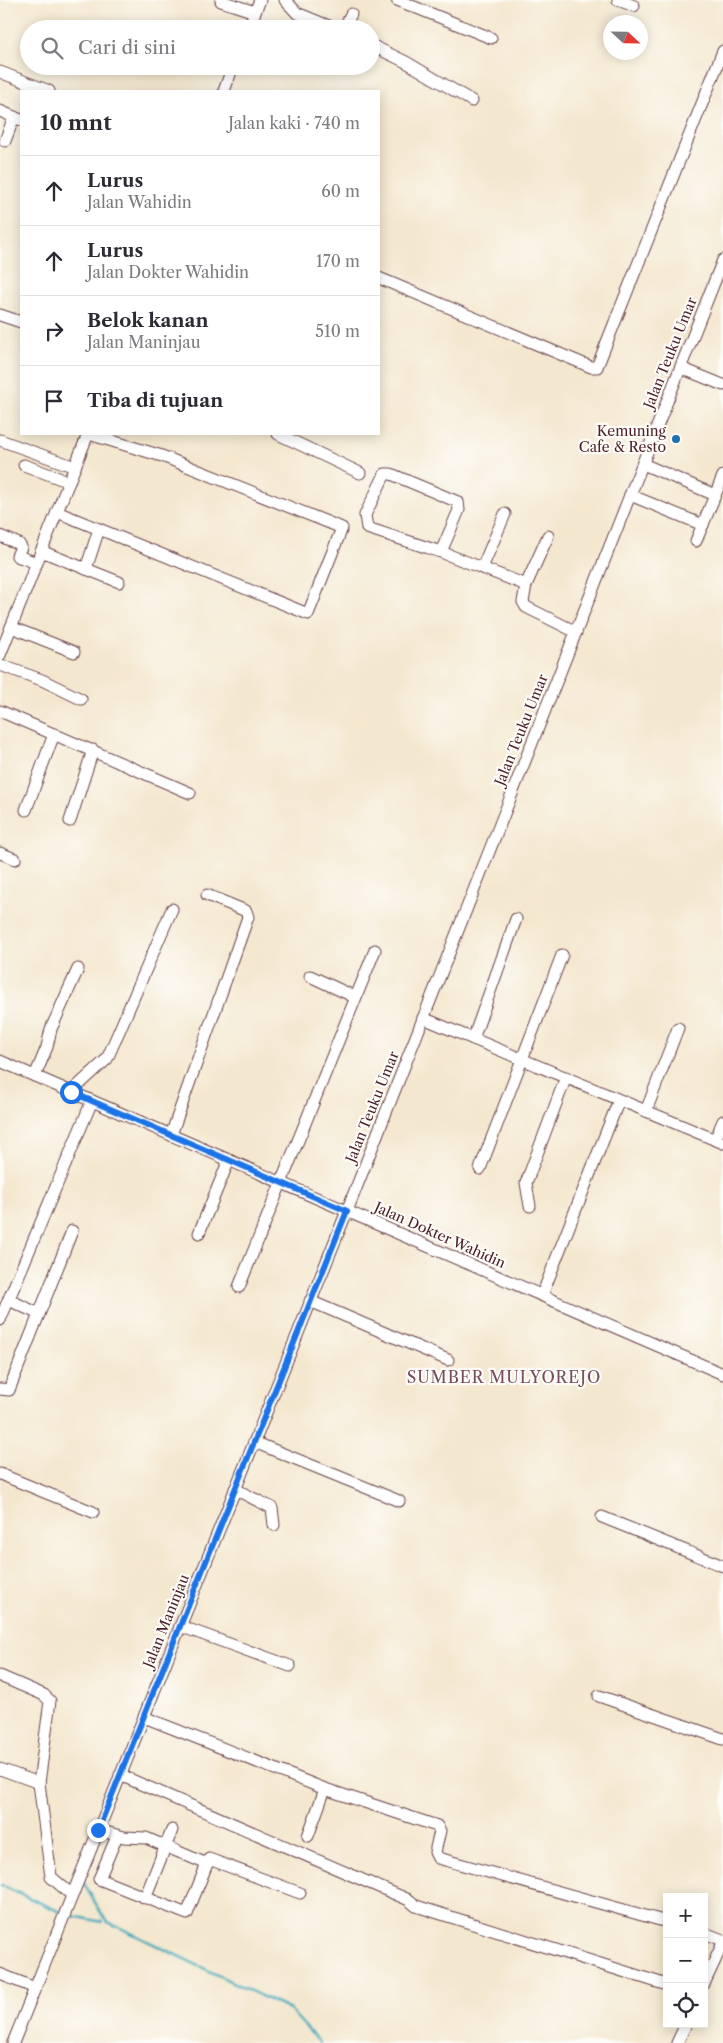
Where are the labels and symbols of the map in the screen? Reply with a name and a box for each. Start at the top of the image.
north arrow [603,15,648,60]
street label: Jalan Teuku Umar [639,295,701,413]
place label: Kemuning Cafe & Resto [579,422,667,456]
marker: Kemuning Cafe & Resto [670,433,682,445]
street label: Jalan Teuku Umar [490,672,552,790]
street label: Jalan Teuku Umar [341,1049,403,1167]
route start [60,1081,83,1104]
street label: Jalan Dokter Wahidin [370,1197,509,1272]
district label: SUMBER MULYOREJO [407,1367,601,1387]
street label: Jalan Maninjau [138,1571,193,1672]
route end [87,1819,110,1842]

